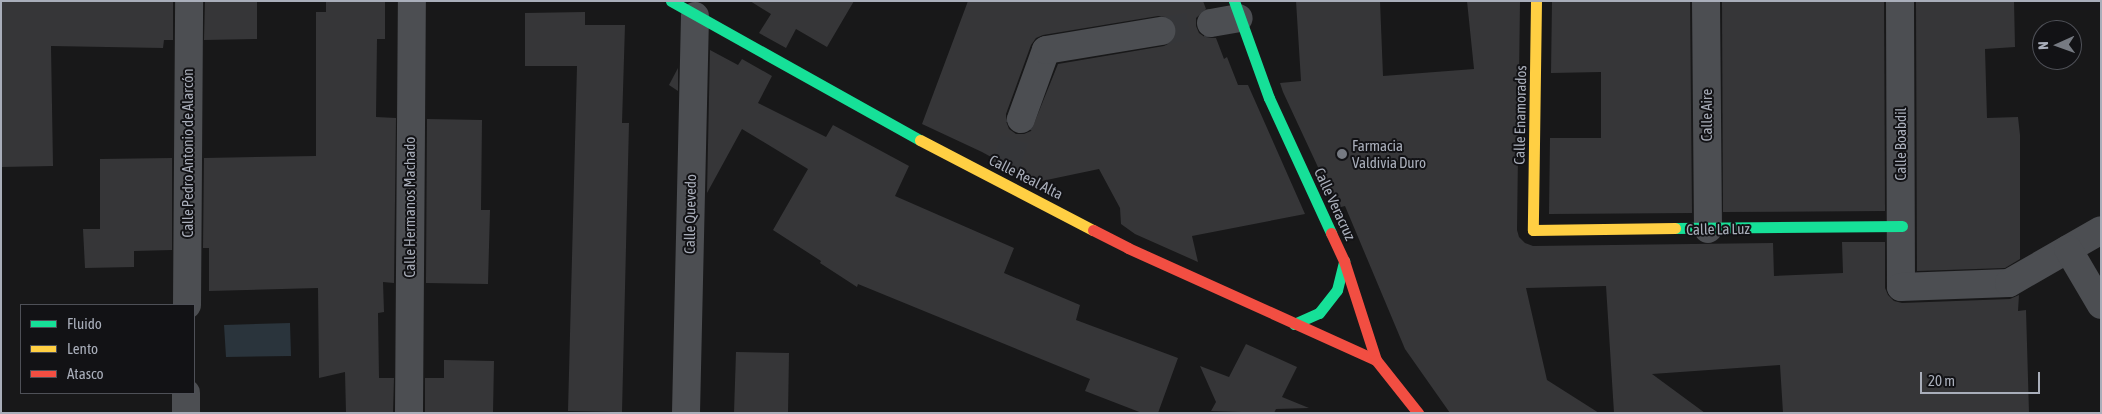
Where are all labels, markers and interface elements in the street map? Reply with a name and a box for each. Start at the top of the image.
north arrow [2032,20,2082,70]
text: N [2035,41,2051,50]
street label: Calle Enamorados [1510,65,1530,165]
street label: Calle Pedro Antonio de Alarcón [179,68,197,238]
street label: Calle Aire [1698,89,1716,141]
street label: Calle Boabdil [1892,107,1910,181]
place label: Farmacia Valdivia Duro [1352,136,1426,171]
street label: Calle Hermanos Machado [401,137,419,277]
marker: Farmacia Valdivia Duro [1336,148,1348,160]
street label: Calle Real Alta [986,151,1066,203]
street label: Calle Veracruz [1310,165,1360,243]
street label: Calle Quevedo [680,174,700,254]
street label: Calle La Luz [1686,219,1750,239]
legend [20,304,195,394]
text: Fluido [67,315,102,332]
text: Lento [67,340,98,357]
scale bar [1922,362,2042,394]
text: Atasco [67,365,104,382]
text: 20 m [1928,372,1955,389]

